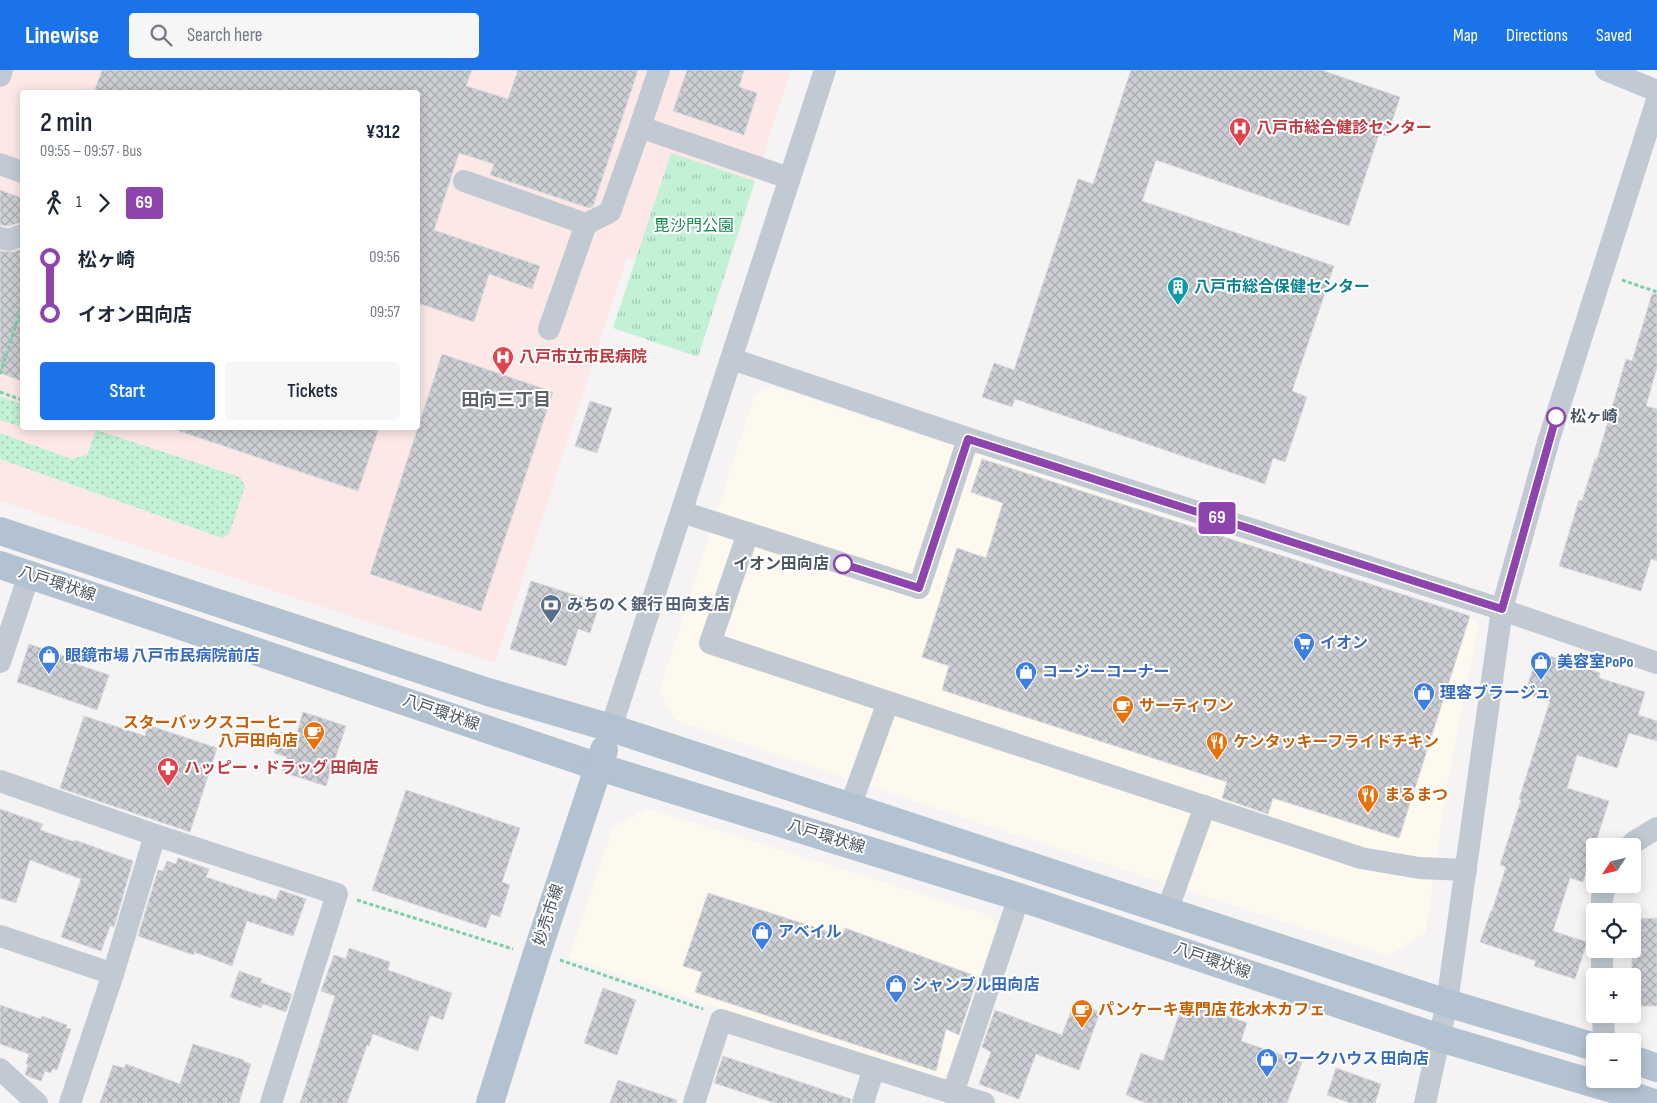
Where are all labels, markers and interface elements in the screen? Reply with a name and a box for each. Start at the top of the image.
search box [129,13,479,58]
text: Linewise [25,21,99,50]
icon: search [147,21,175,49]
text: Search here [187,24,263,47]
text: Map [1453,25,1478,46]
text: Directions [1506,25,1568,46]
text: Saved [1596,25,1632,46]
text: 2 min [40,106,92,139]
hospital icon: 八戸市総合健診センター [1228,116,1252,147]
place label: 八戸市総合健診センター [1256,118,1432,138]
text: ¥312 [366,121,400,144]
text: 09:55 – 09:57 · Bus [40,142,142,161]
icon: walk [40,189,68,217]
icon: forward [90,189,118,217]
text: 69 [136,192,153,213]
text: 1 [76,193,82,212]
park label: 毘沙門公園 [654,217,734,236]
text: 09:56 [369,248,400,267]
text: 松ヶ崎 [78,249,135,272]
building icon: 八戸市総合保健センター [1166,275,1190,306]
place label: 八戸市総合保健センター [1194,277,1370,297]
text: 09:57 [370,303,400,322]
text: イオン田向店 [78,304,192,327]
hospital icon: 八戸市立市民病院 [491,345,515,376]
place label: 八戸市立市民病院 [519,348,647,367]
button: Start [40,362,215,420]
button: Tickets [225,362,400,420]
district label: 田向三丁目 [461,390,551,411]
marker: 松ヶ崎 [1546,407,1566,427]
place label: 松ヶ崎 [1570,408,1618,427]
line badge: 69 [1194,502,1240,534]
text: 69 [1209,507,1225,528]
marker: イオン田向店 [833,554,853,574]
place label: イオン田向店 [733,555,829,574]
street label: 八戸環状線 [16,563,98,605]
bank icon: みちのく銀行 田向支店 [539,593,563,624]
place label: みちのく銀行 田向支店 [567,596,730,615]
supermarket icon: イオン [1292,631,1316,662]
place label: イオン [1320,634,1368,653]
shop icon: 眼鏡市場 八戸市民病院前店 [37,644,61,675]
place label: 眼鏡市場 八戸市民病院前店 [65,647,260,666]
shop icon: 美容室PoPo [1529,650,1553,681]
place label: 美容室PoPo [1557,653,1633,672]
shop icon: コージーコーナー [1014,660,1038,691]
place label: コージーコーナー [1042,663,1170,682]
shop icon: 理容ブラージュ [1412,681,1436,712]
place label: 理容ブラージュ [1440,684,1551,703]
street label: 八戸環状線 [400,691,482,735]
cafe icon: サーティワン [1111,694,1135,725]
place label: サーティワン [1139,697,1234,716]
place label: スターバックスコーヒー 八戸田向店 [123,714,298,751]
cafe icon: スターバックスコーヒー 八戸田向店 [302,720,326,751]
restaurant icon: ケンタッキーフライドチキン [1205,730,1229,761]
place label: ケンタッキーフライドチキン [1233,733,1439,752]
pharmacy icon: ハッピー・ドラッグ 田向店 [156,756,180,787]
place label: ハッピー・ドラッグ 田向店 [184,758,379,778]
restaurant icon: まるまつ [1356,783,1380,814]
place label: まるまつ [1384,786,1448,805]
street label: 八戸環状線 [785,816,867,858]
north arrow [1586,838,1641,892]
map controls [1586,838,1641,1088]
street label: 妙売市線 [530,882,568,948]
button: locate [1586,903,1641,958]
shop icon: アベイル [750,920,774,951]
place label: アベイル [778,923,842,942]
street label: 八戸環状線 [1171,939,1253,983]
button: + [1586,968,1641,1023]
shop icon: シャンブル田向店 [884,973,908,1004]
place label: シャンブル田向店 [912,976,1040,995]
cafe icon: パンケーキ専門店 花水木カフェ [1070,998,1094,1029]
place label: パンケーキ専門店 花水木カフェ [1098,1001,1325,1020]
button: − [1586,1033,1641,1088]
shop icon: ワークハウス 田向店 [1255,1047,1279,1078]
place label: ワークハウス 田向店 [1283,1050,1429,1069]

